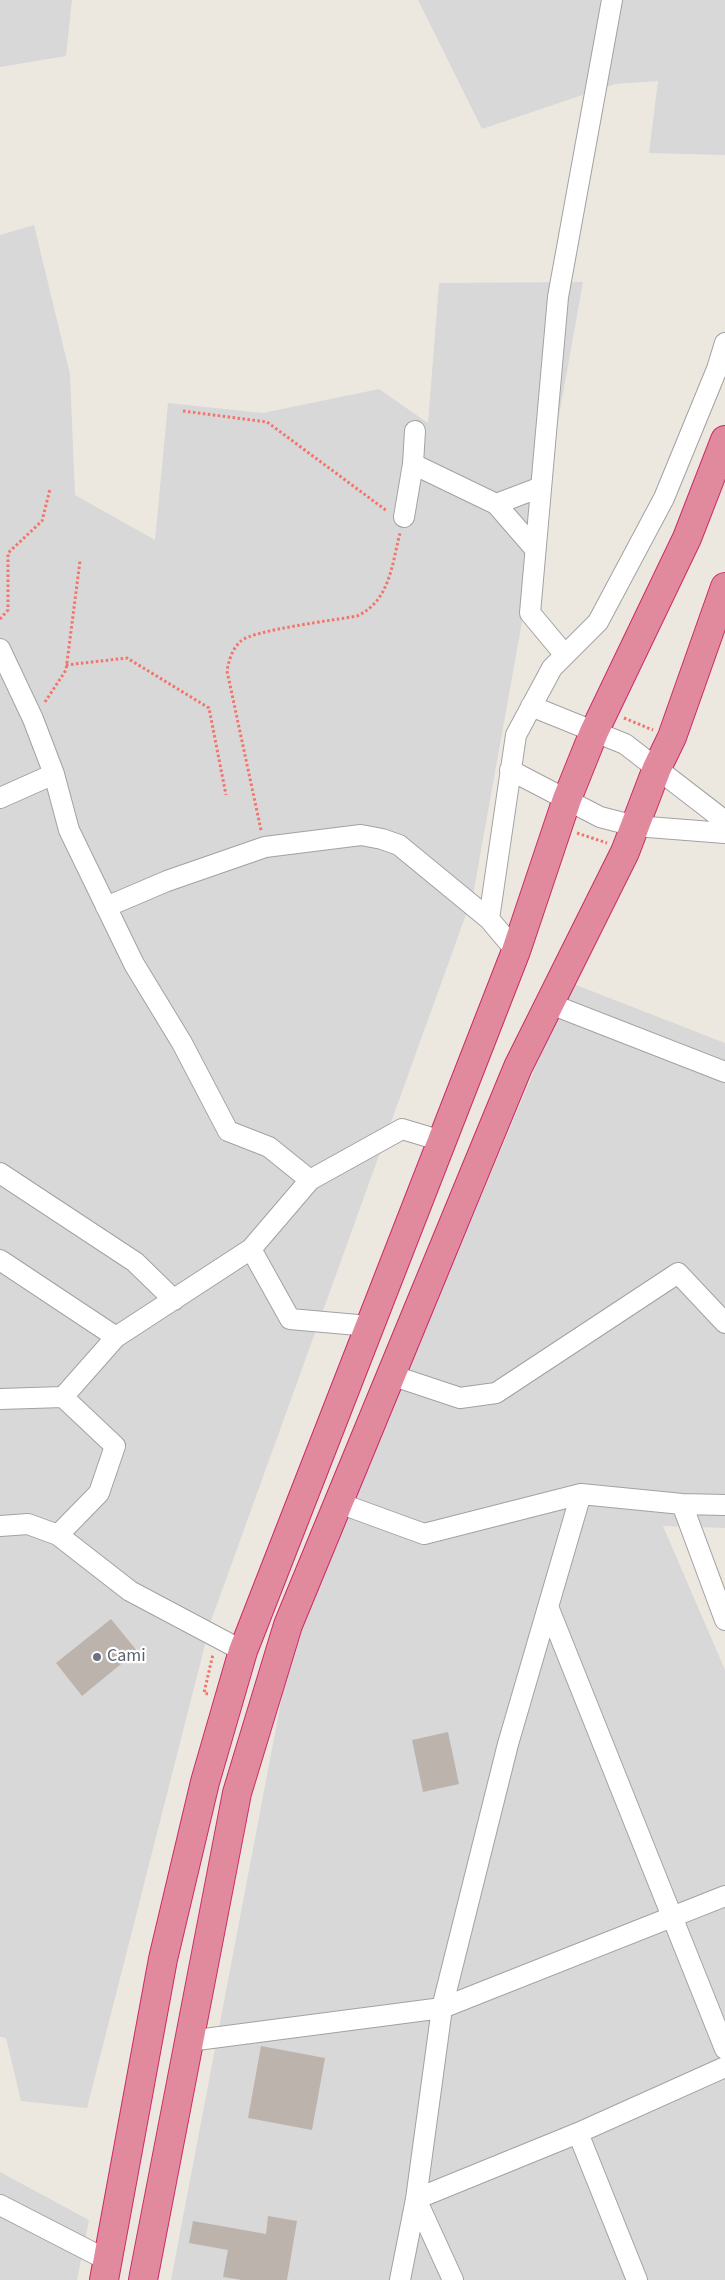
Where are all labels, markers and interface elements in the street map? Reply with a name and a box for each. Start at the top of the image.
place label: Cami [107,1646,146,1668]
marker: Cami [91,1651,103,1663]

